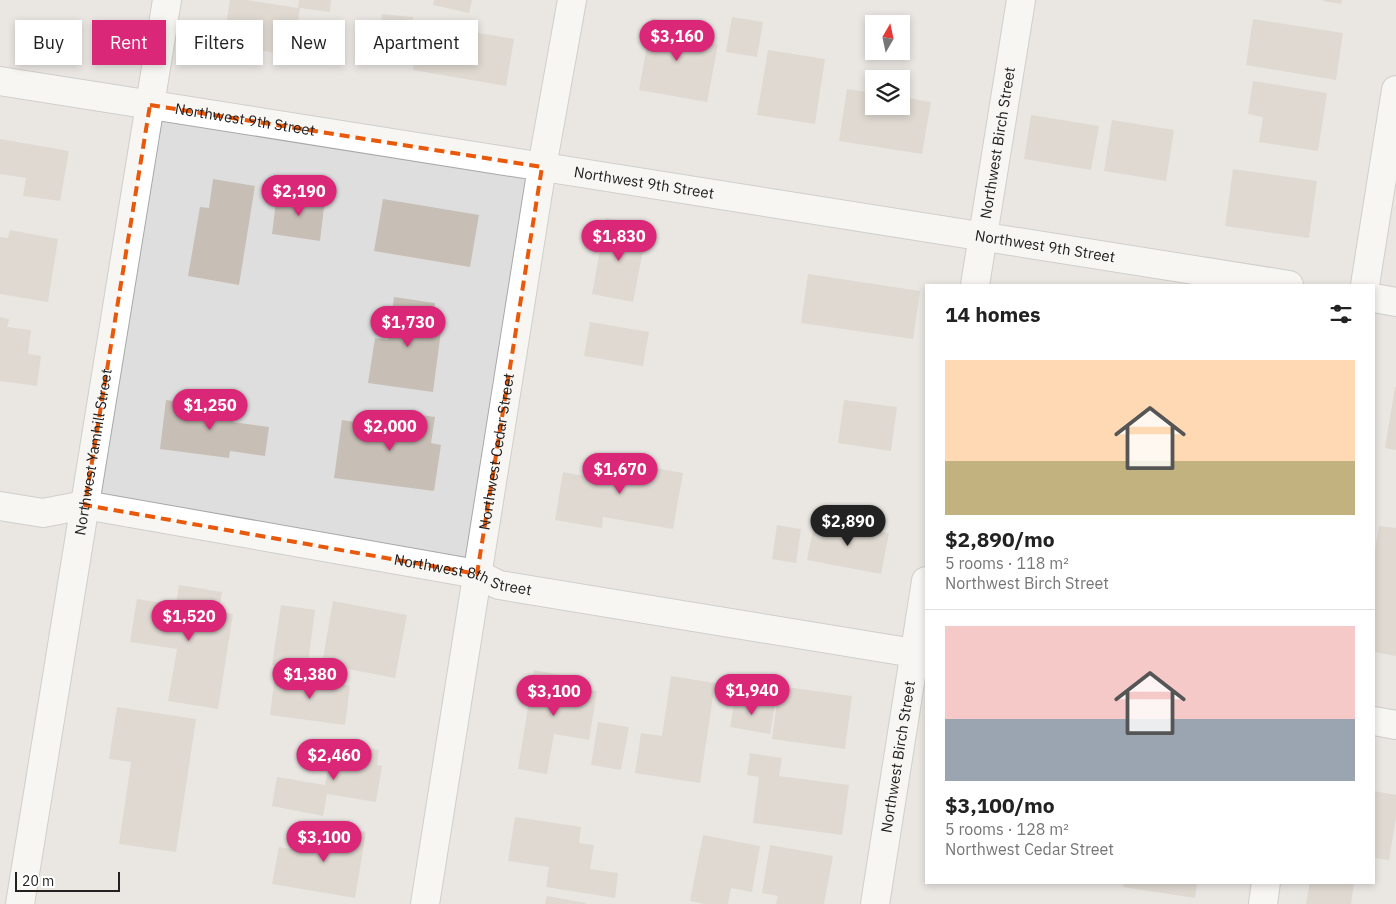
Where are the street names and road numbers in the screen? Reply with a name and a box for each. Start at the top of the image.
street label: Northwest Birch Street [976,65,1019,220]
street label: Northwest 9th Street [174,99,316,140]
street label: Northwest 9th Street [573,162,715,203]
street label: Northwest 9th Street [974,225,1116,266]
street label: Northwest Yamhill Street [70,367,116,537]
street label: Northwest Cedar Street [475,372,518,531]
street label: Northwest 8th Street [393,550,533,599]
street label: Northwest Birch Street [876,679,919,834]

